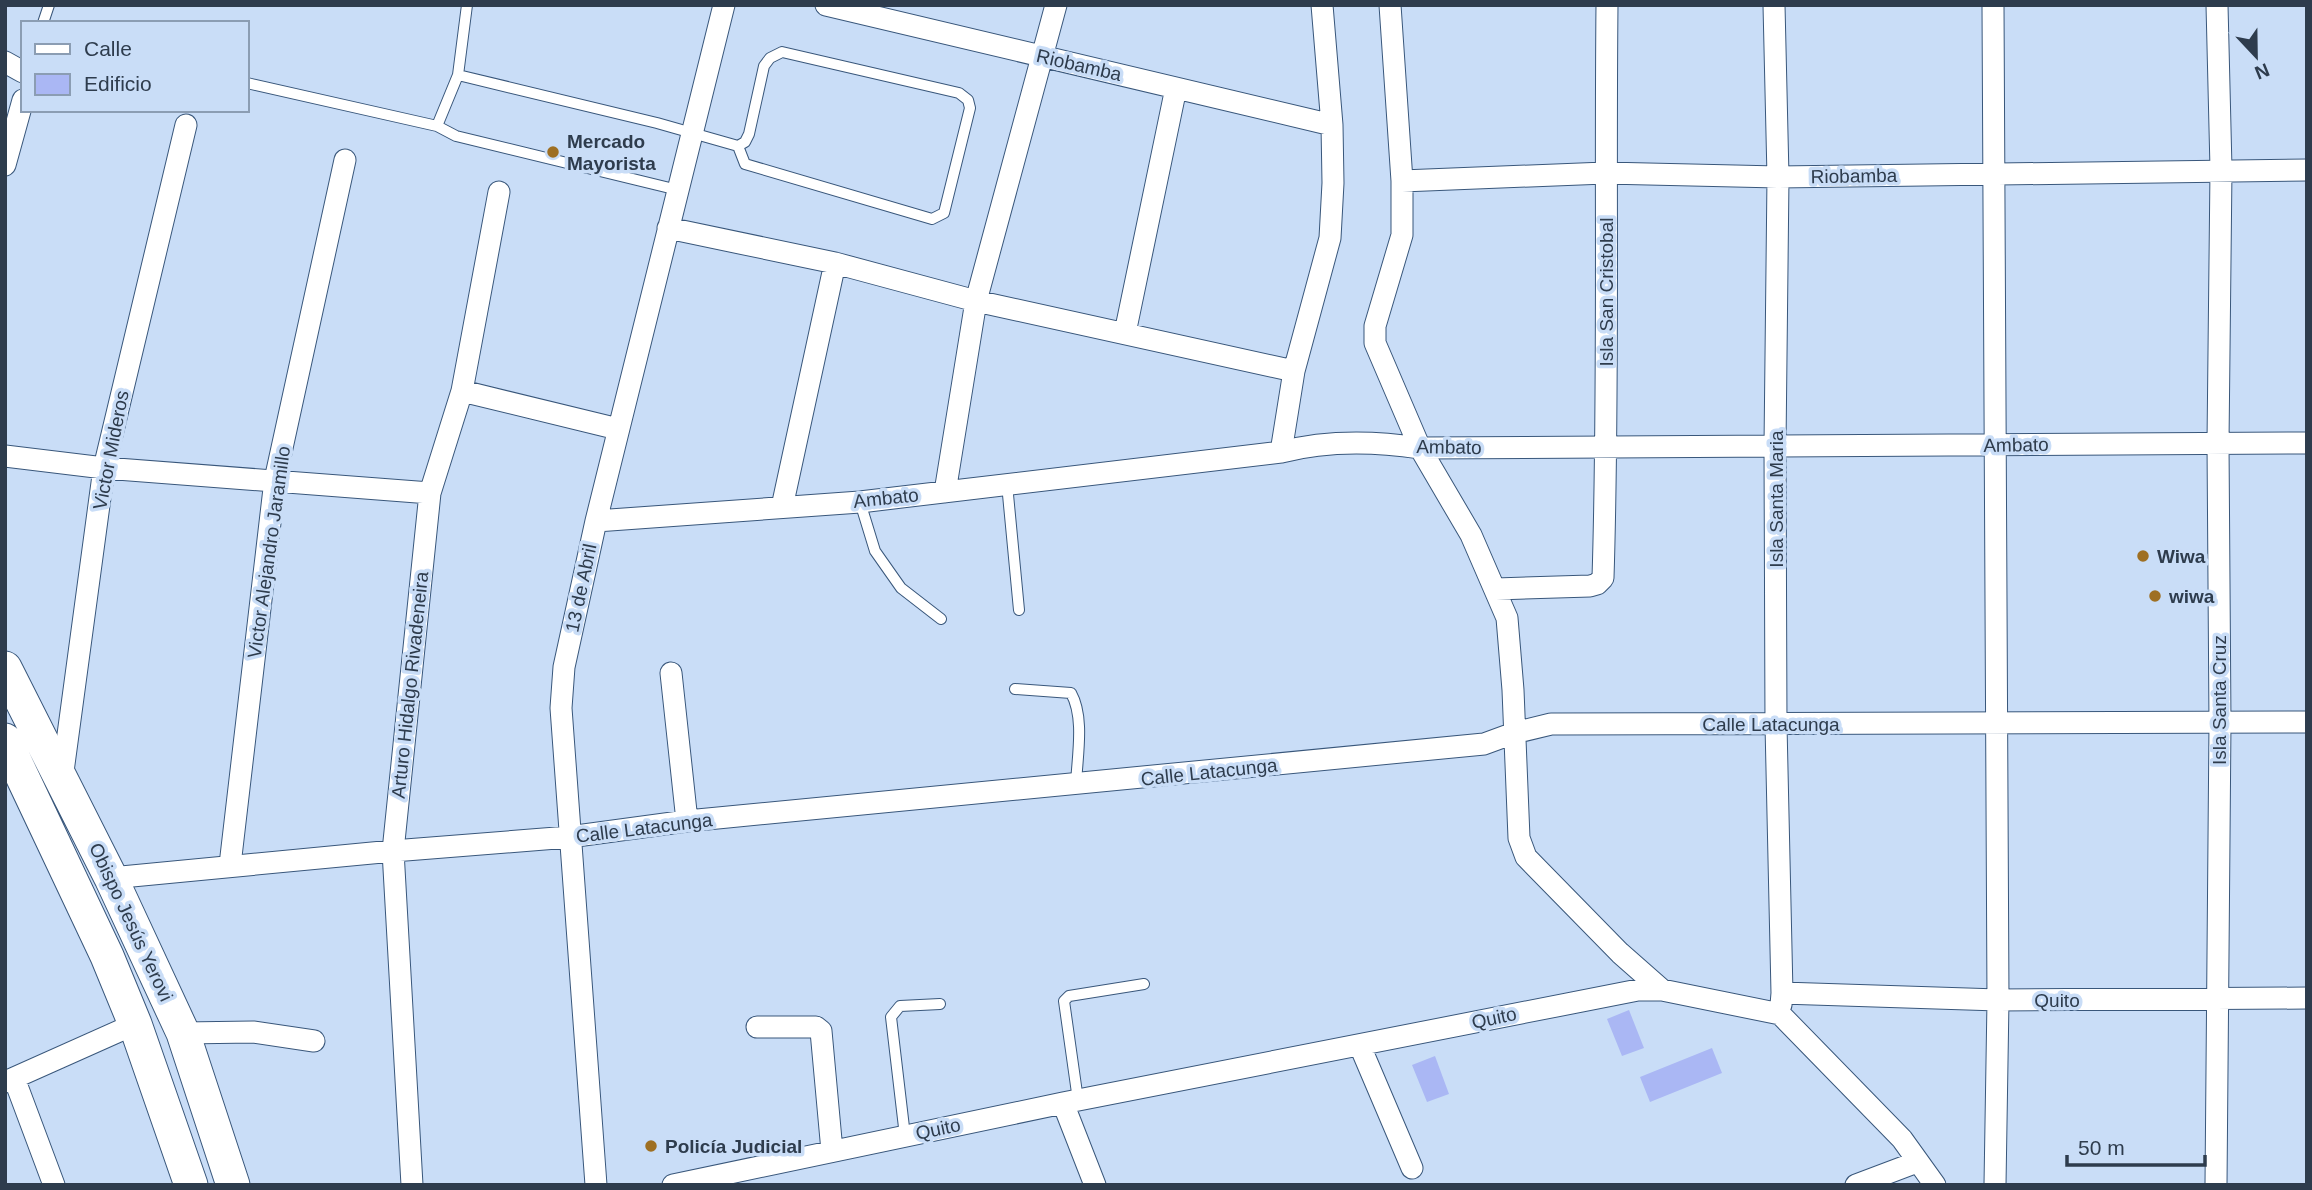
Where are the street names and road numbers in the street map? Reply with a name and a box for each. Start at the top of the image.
street label: Riobamba [1034,45,1124,85]
street label: Riobamba [1811,165,1898,187]
street label: Isla San Cristobal [1596,218,1617,366]
street label: Victor Mideros [89,389,133,511]
street label: Isla Santa Maria [1766,430,1787,568]
street label: Ambato [1983,434,2049,456]
street label: Ambato [1416,436,1482,458]
street label: Victor Alejandro Jaramillo [244,445,294,659]
street label: Ambato [852,484,920,512]
street label: 13 de Abril [561,542,601,634]
street label: Arturo Hidalgo Rivadeneira [388,570,432,800]
street label: Isla Santa Cruz [2209,635,2230,765]
street label: Calle Latacunga [1702,714,1840,735]
street label: Calle Latacunga [1140,754,1279,790]
street label: Calle Latacunga [575,809,714,847]
street label: Obispo Jesús Yerovi [85,840,177,1004]
street label: Quito [2034,990,2080,1011]
street label: Quito [1470,1003,1518,1033]
street label: Quito [914,1114,962,1144]

